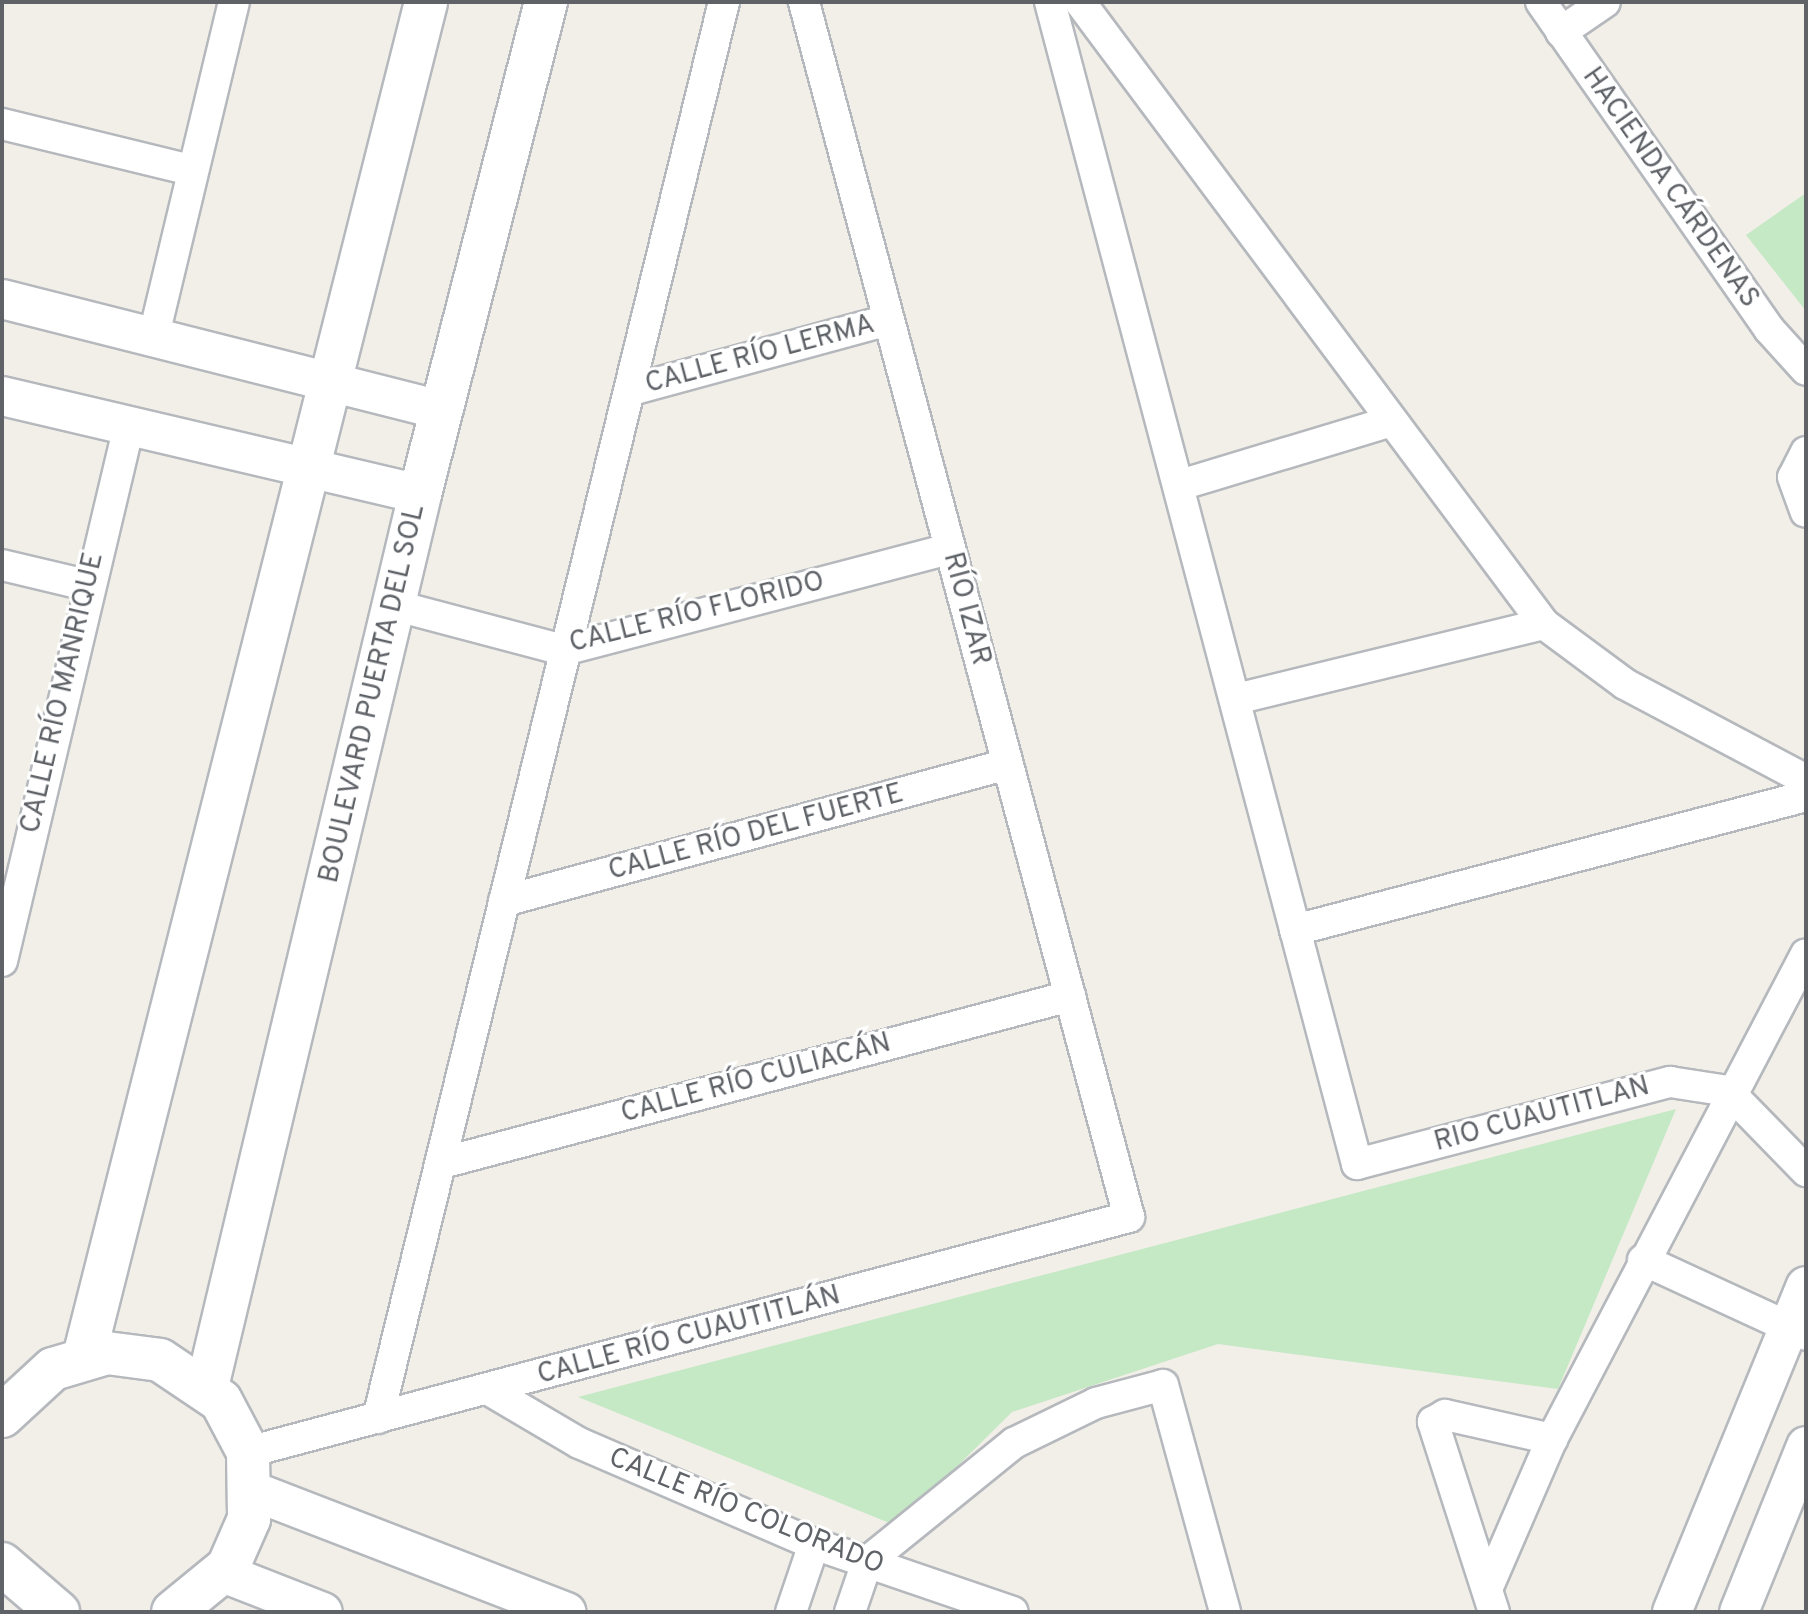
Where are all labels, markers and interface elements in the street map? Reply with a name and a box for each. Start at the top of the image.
street label: HACIENDA CÁRDENAS [1574,61,1766,315]
street label: CALLE RÍO LERMA [642,308,878,402]
street label: BOULEVARD PUERTA DEL SOL [313,501,433,887]
street label: CALLE RÍO MANRIQUE [14,549,112,837]
street label: RÍO IZAR [935,549,997,669]
street label: CALLE RÍO FLORIDO [566,565,828,661]
street label: CALLE RÍO DEL FUERTE [605,777,907,889]
street label: CALLE RÍO CULIACÁN [617,1027,895,1131]
street label: RIO CUAUTITLAN [1431,1070,1653,1160]
street label: CALLE RÍO CUAUTITLÁN [534,1279,844,1393]
street label: CALLE RÍO COLORADO [603,1441,889,1583]

